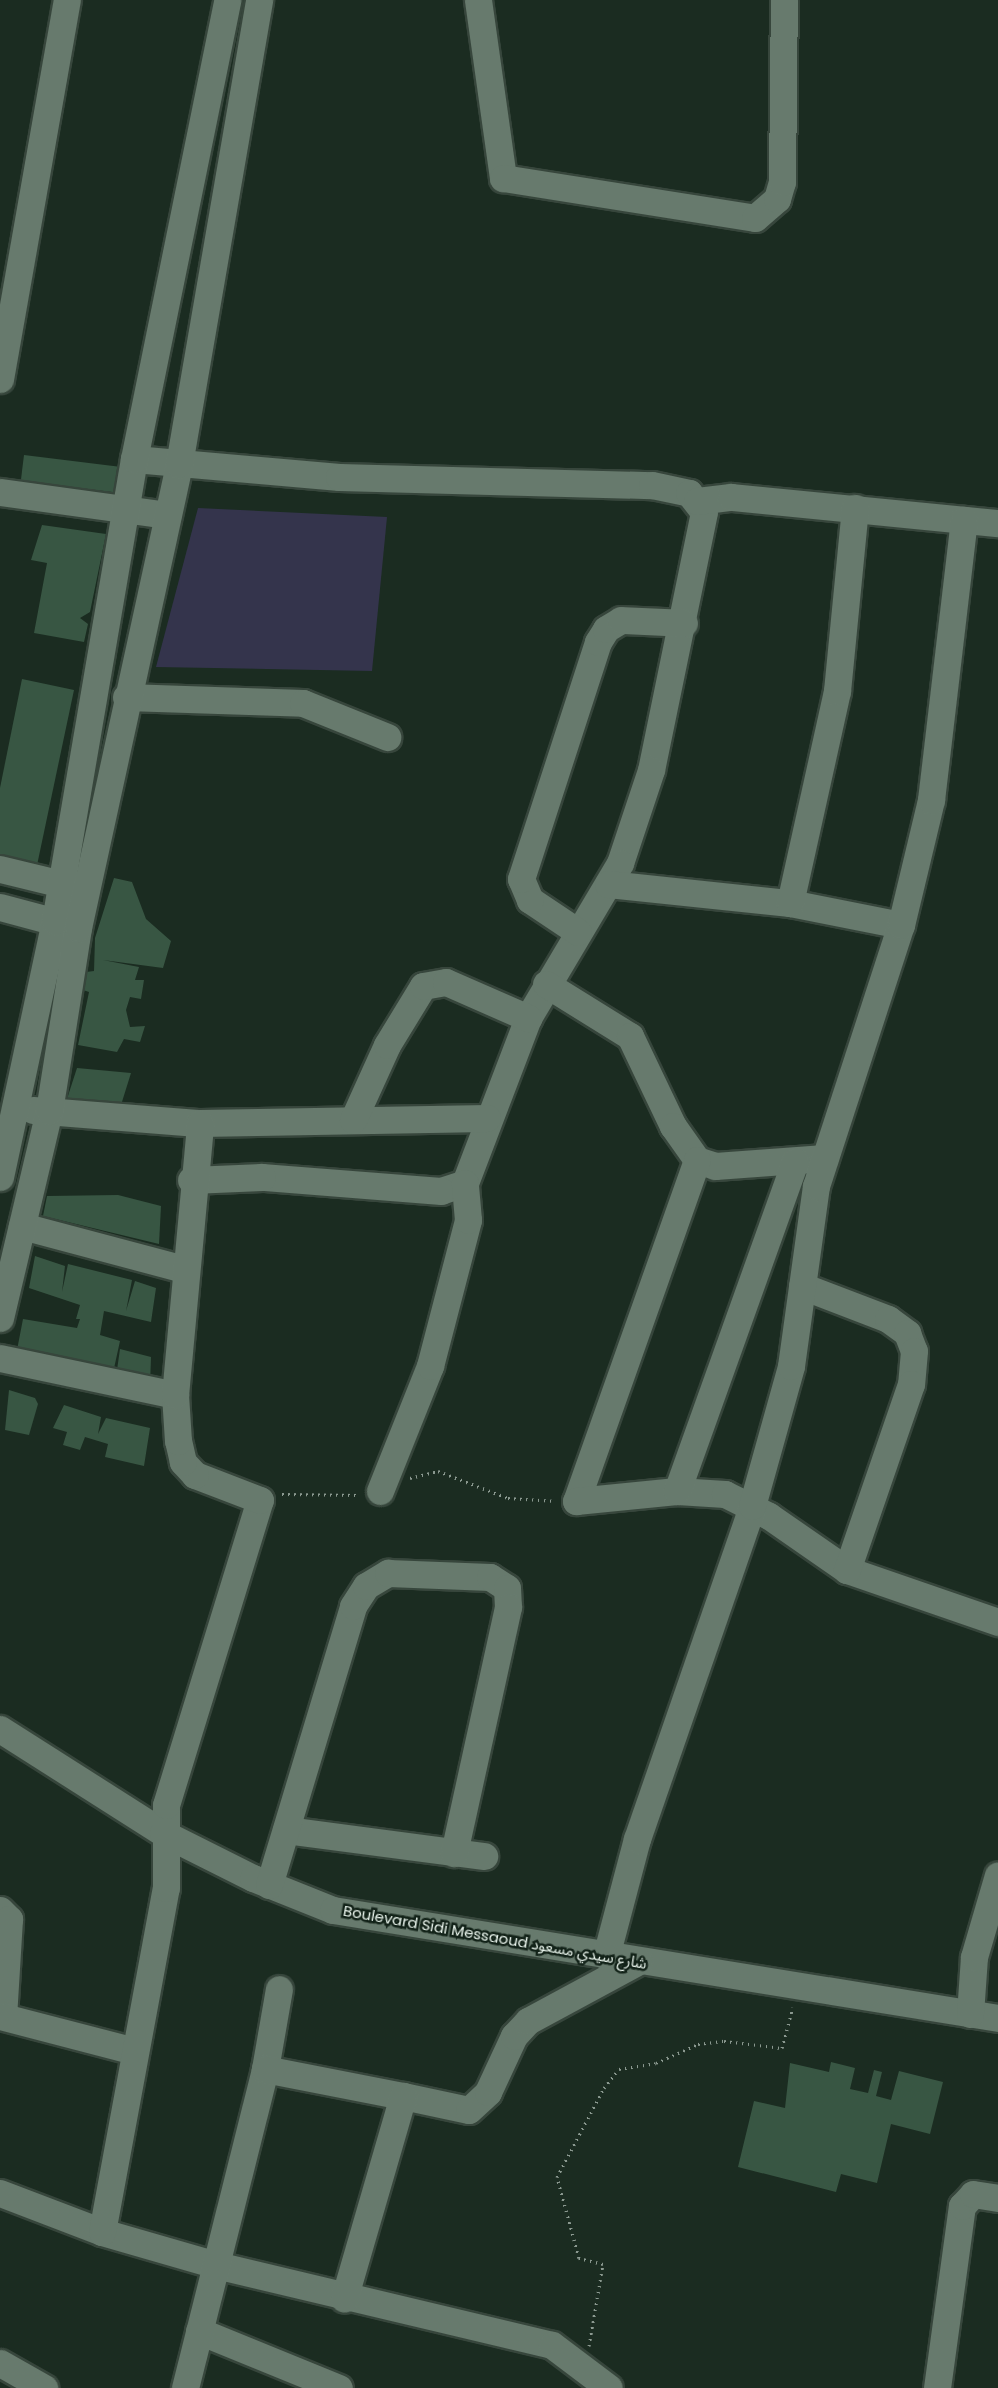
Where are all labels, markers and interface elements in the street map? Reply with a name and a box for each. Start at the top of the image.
street label: Boulevard Sidi Messaoud شارع سيدي مسعود [342,1901,648,1973]

